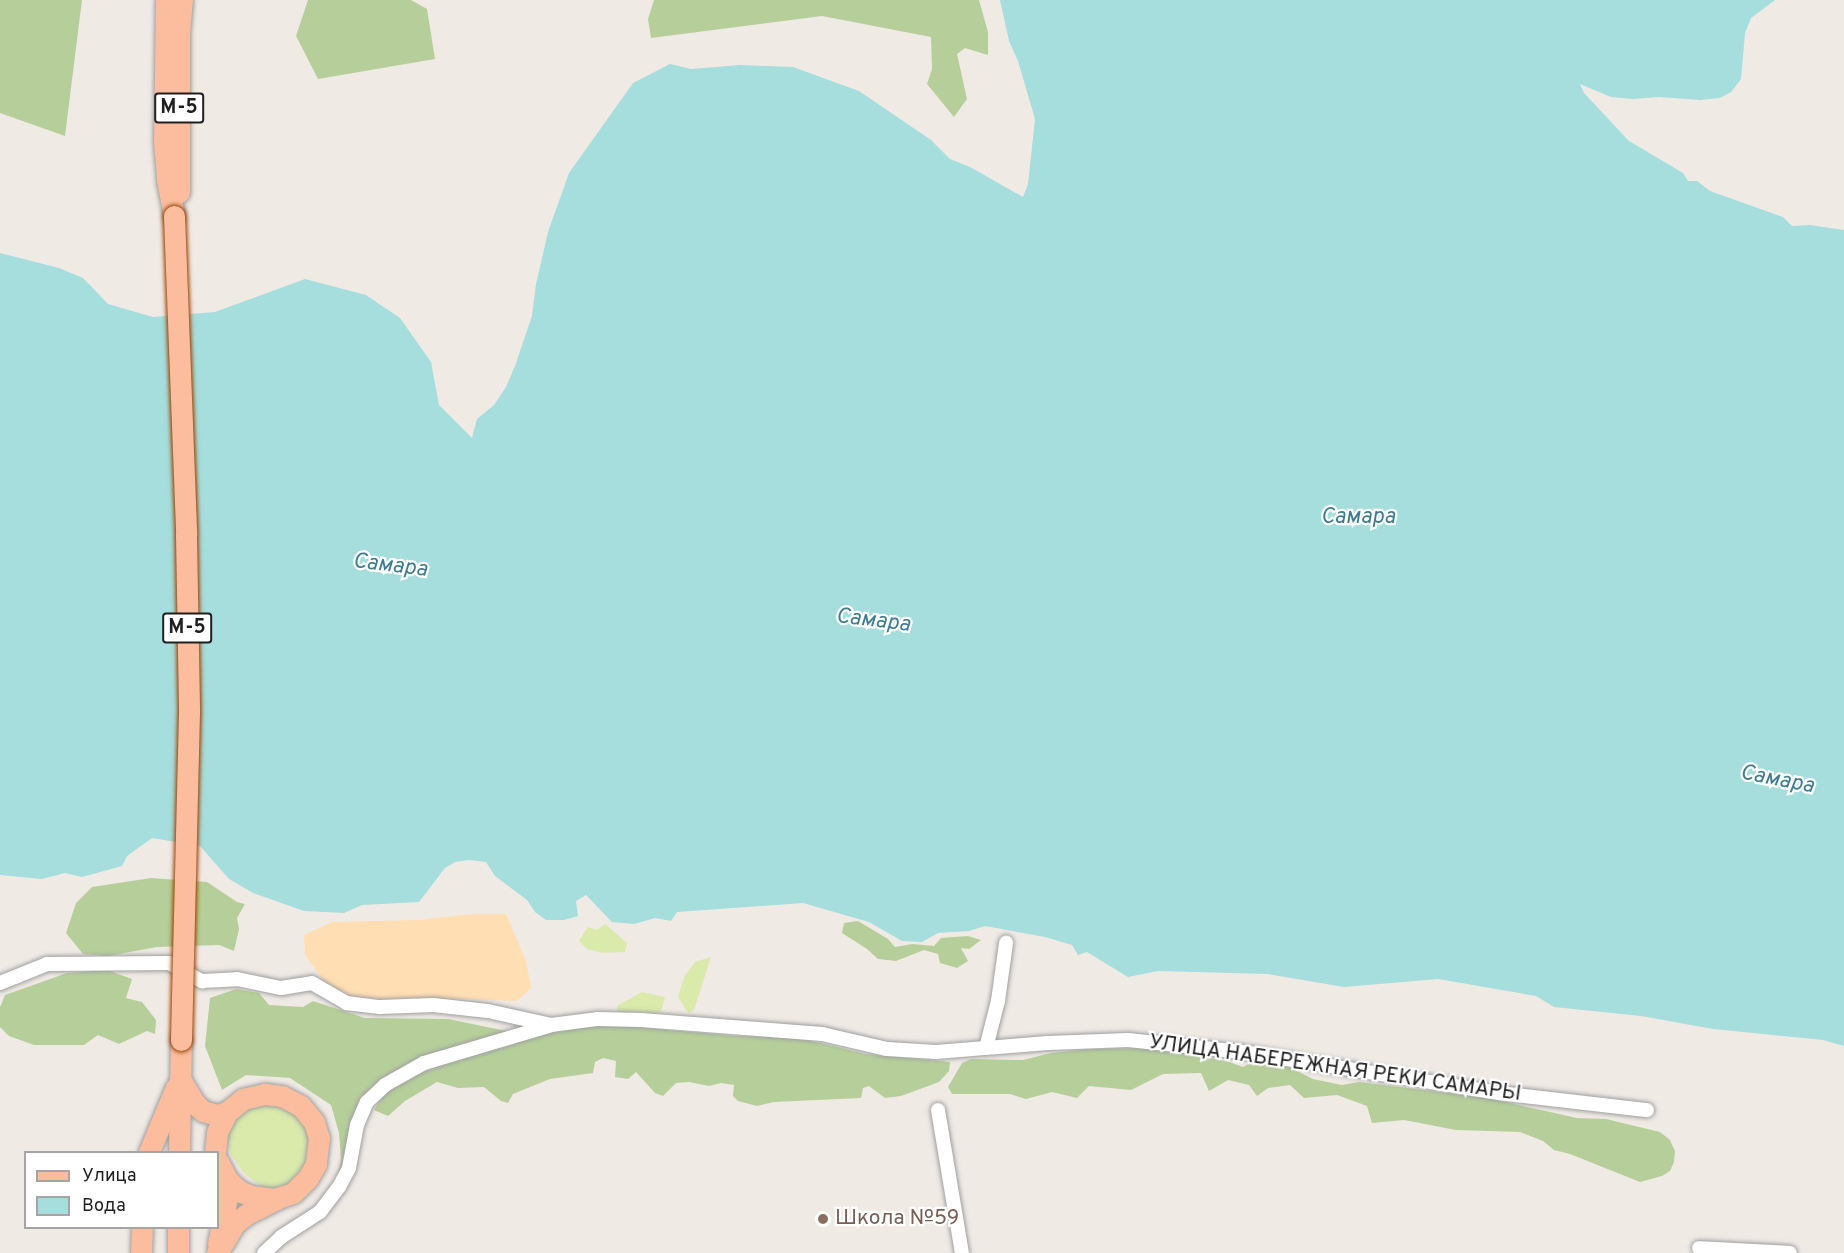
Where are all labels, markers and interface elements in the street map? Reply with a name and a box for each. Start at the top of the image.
road number: М-5 [154,91,204,125]
water label: Самара [1321,505,1395,531]
water label: Самара [351,548,429,584]
water label: Самара [834,603,912,639]
road number: М-5 [162,611,213,645]
water label: Самара [1738,760,1816,800]
street label: УЛИЦА НАБЕРЕЖНАЯ РЕКИ САМАРЫ [1147,1030,1523,1108]
legend [24,1151,219,1229]
text: Улица [82,1165,136,1188]
text: Вода [82,1195,126,1218]
place label: Школа №59 [835,1206,959,1232]
marker: Школа №59 [816,1212,830,1226]

